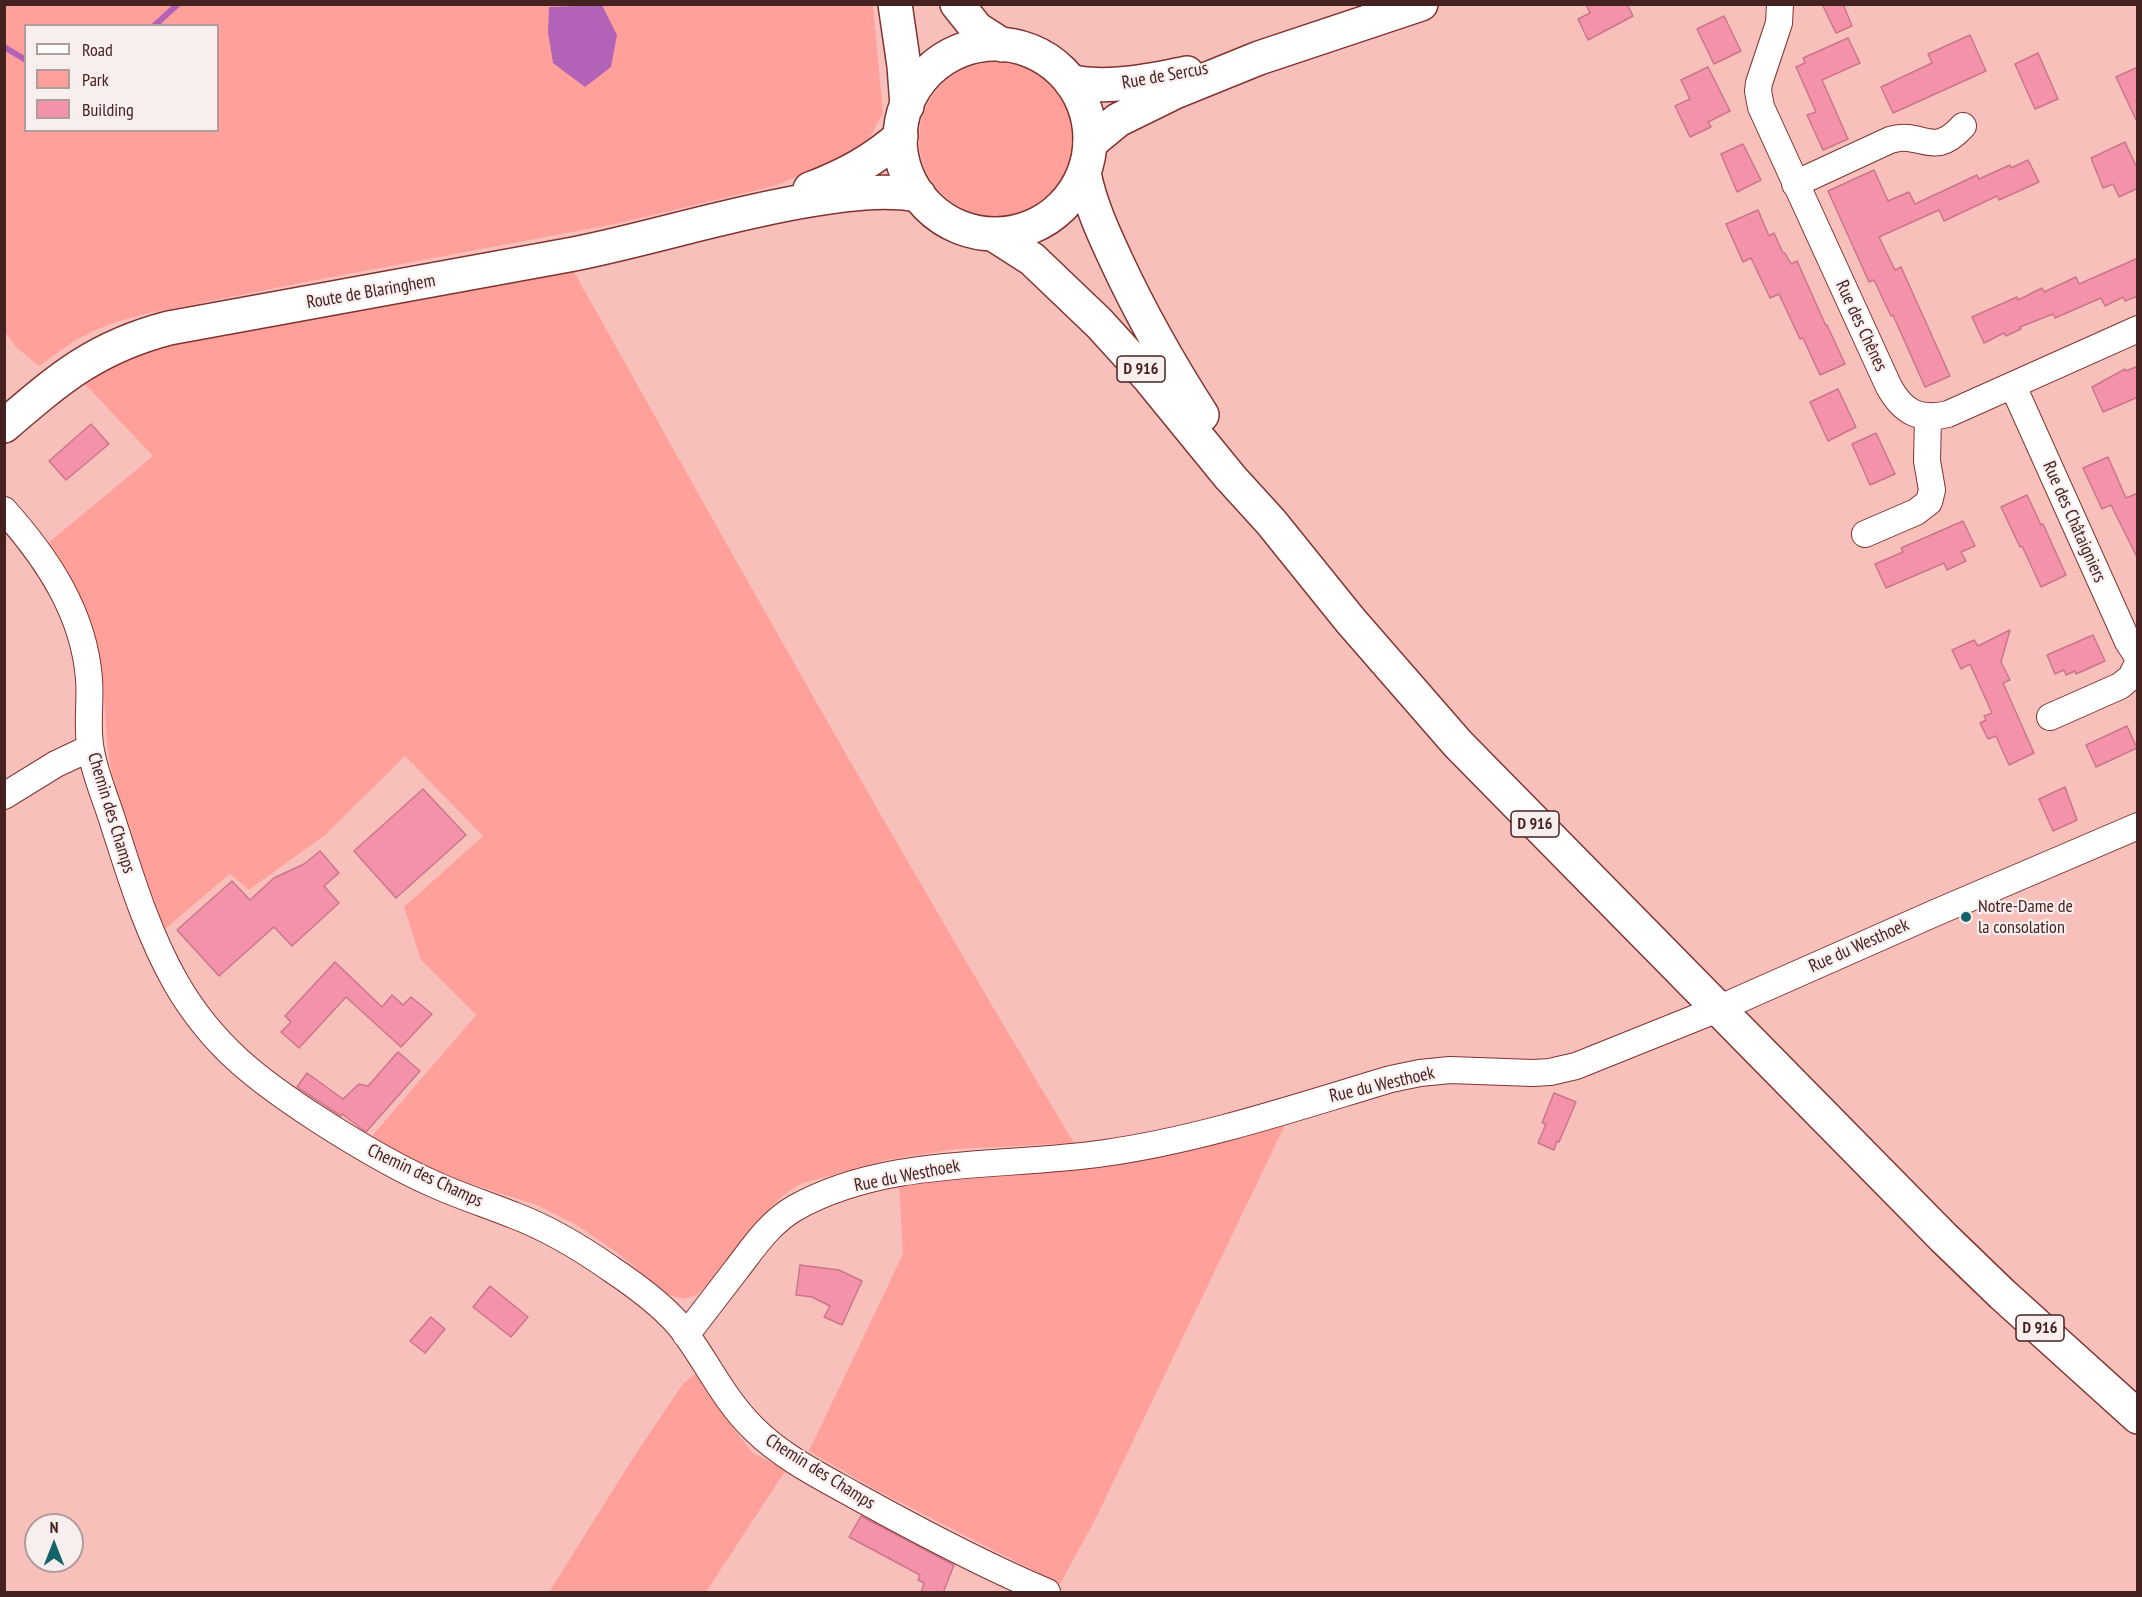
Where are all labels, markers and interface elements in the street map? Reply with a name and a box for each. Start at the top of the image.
legend [24,24,219,132]
text: Road [82,38,113,61]
street label: Rue de Sercus [1120,58,1210,94]
text: Park [82,68,109,91]
text: Building [82,98,134,121]
street label: Route de Blaringhem [305,270,437,314]
street label: Rue des Chênes [1831,277,1891,375]
road number: D 916 [1117,356,1165,382]
street label: Rue des Châtaigniers [2038,458,2110,586]
street label: Chemin des Champs [82,750,140,876]
road number: D 916 [1511,811,1559,837]
place label: Notre-Dame de la consolation [1978,896,2073,938]
marker: Notre-Dame de la consolation [1959,910,1973,924]
street label: Rue du Westhoek [1806,914,1912,978]
street label: Rue du Westhoek [1327,1062,1437,1108]
street label: Chemin des Champs [364,1140,486,1212]
street label: Rue du Westhoek [852,1155,962,1197]
road number: D 916 [2016,1315,2064,1341]
street label: Chemin des Champs [761,1430,879,1514]
north arrow [24,1513,84,1573]
text: N [50,1517,58,1537]

